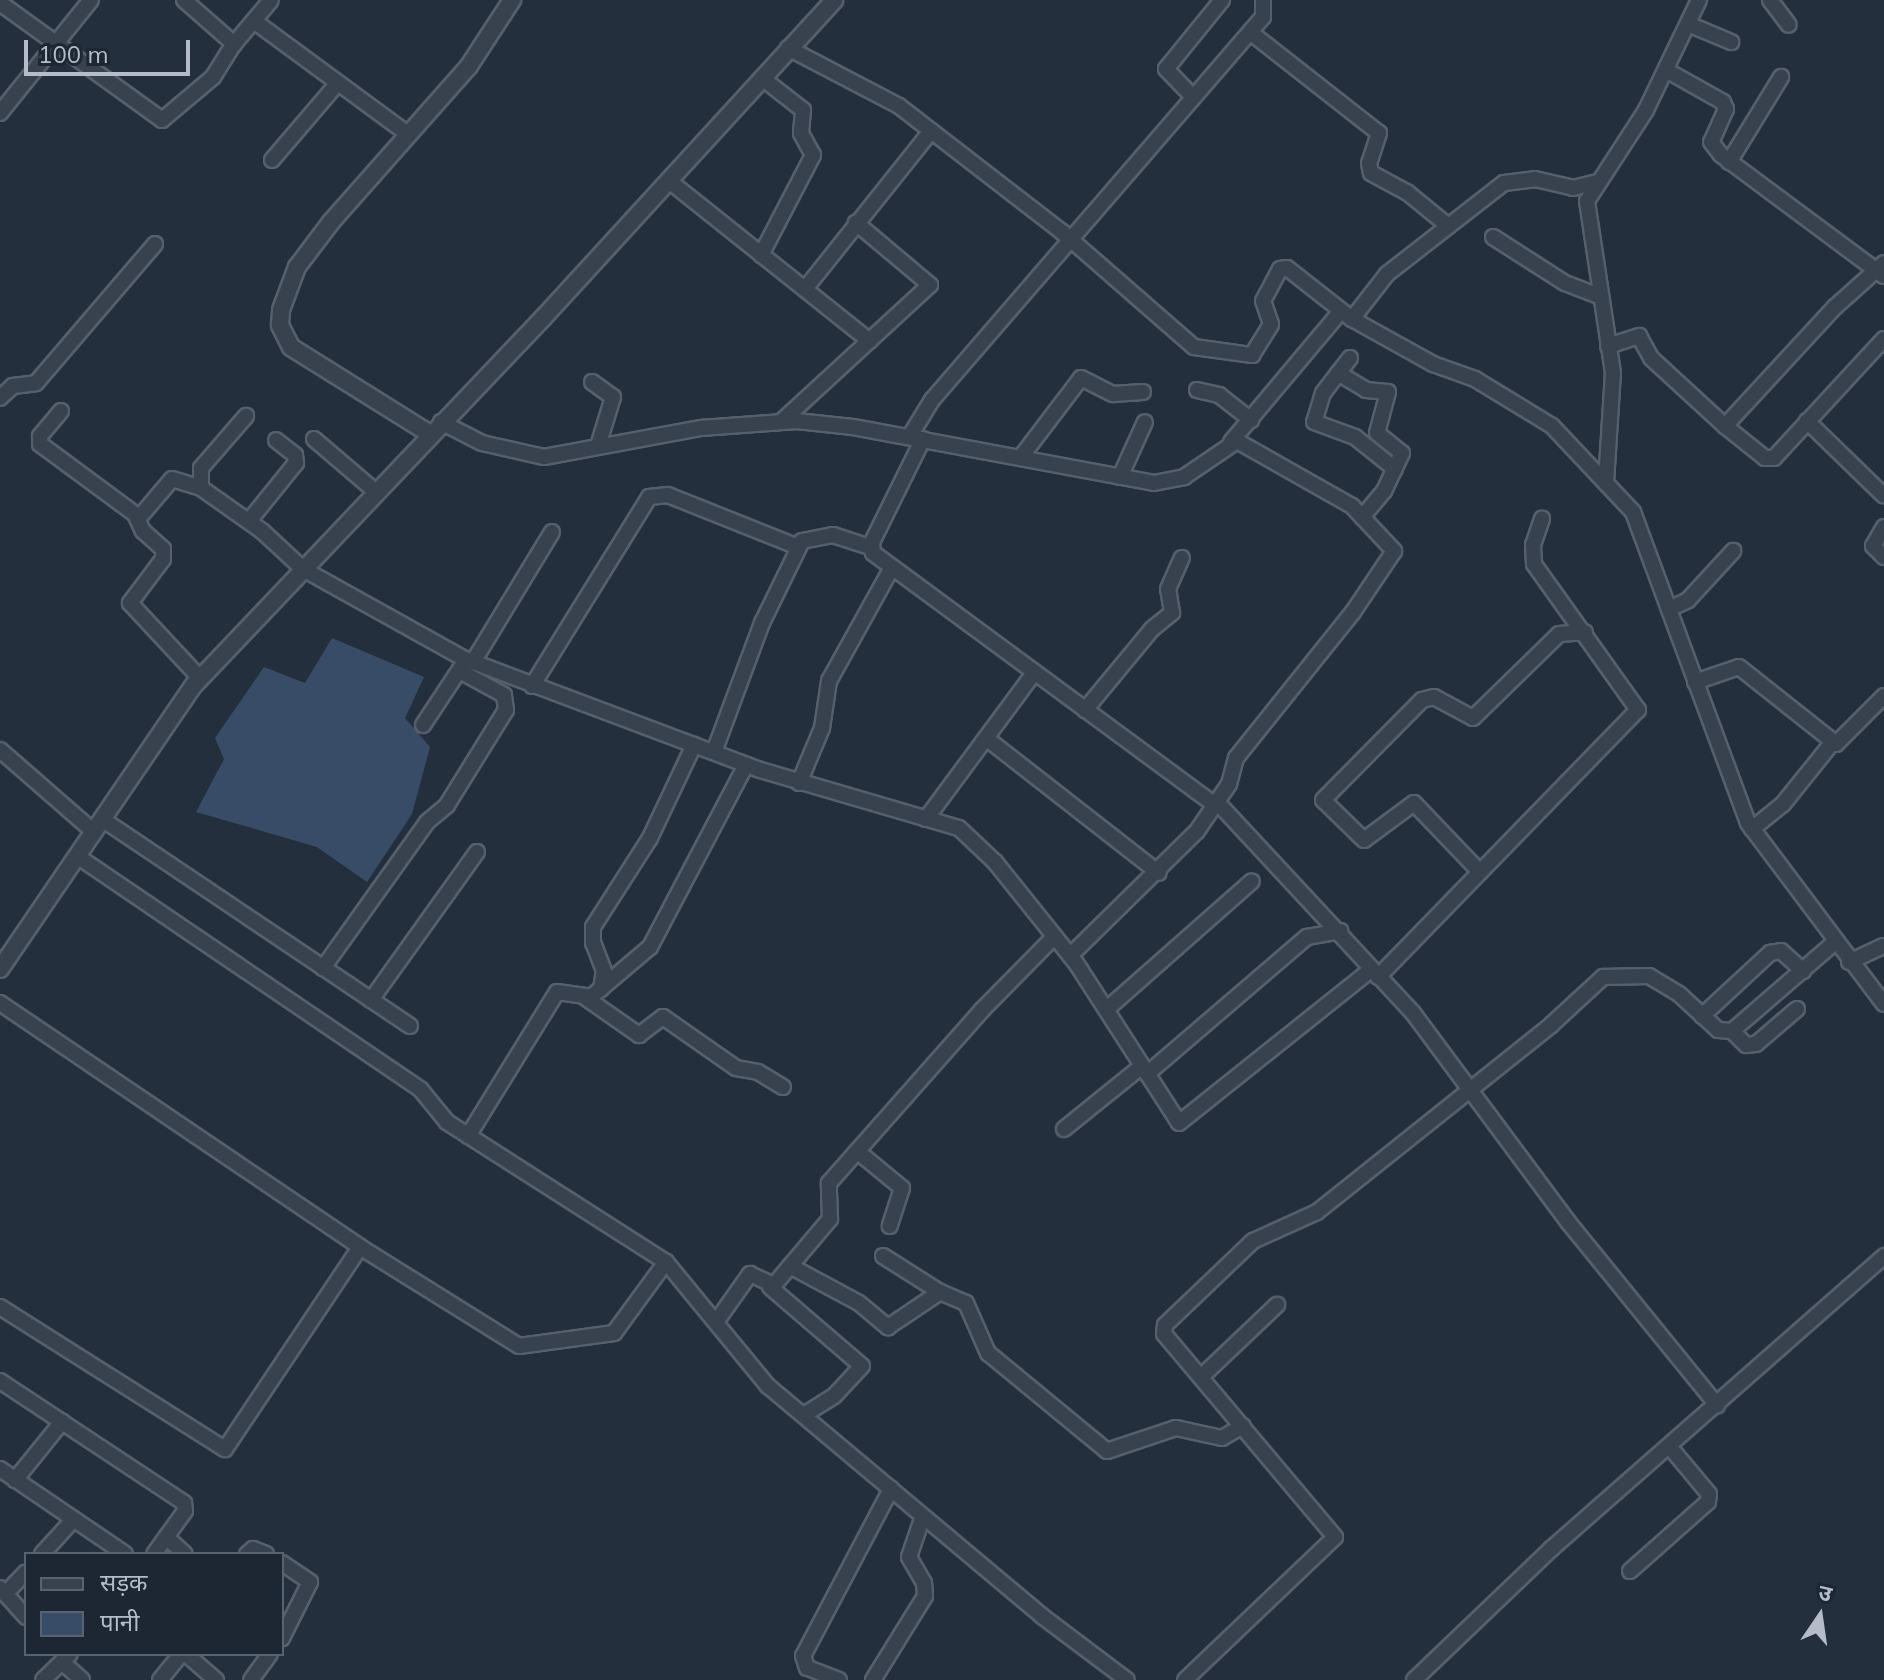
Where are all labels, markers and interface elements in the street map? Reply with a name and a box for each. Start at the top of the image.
scale bar [28,24,194,74]
text: 100 m [38,39,109,69]
legend [24,1552,284,1656]
text: सड़क [100,1567,148,1597]
north arrow [1780,1576,1860,1656]
text: उ [1816,1578,1835,1608]
text: पानी [100,1607,139,1637]

